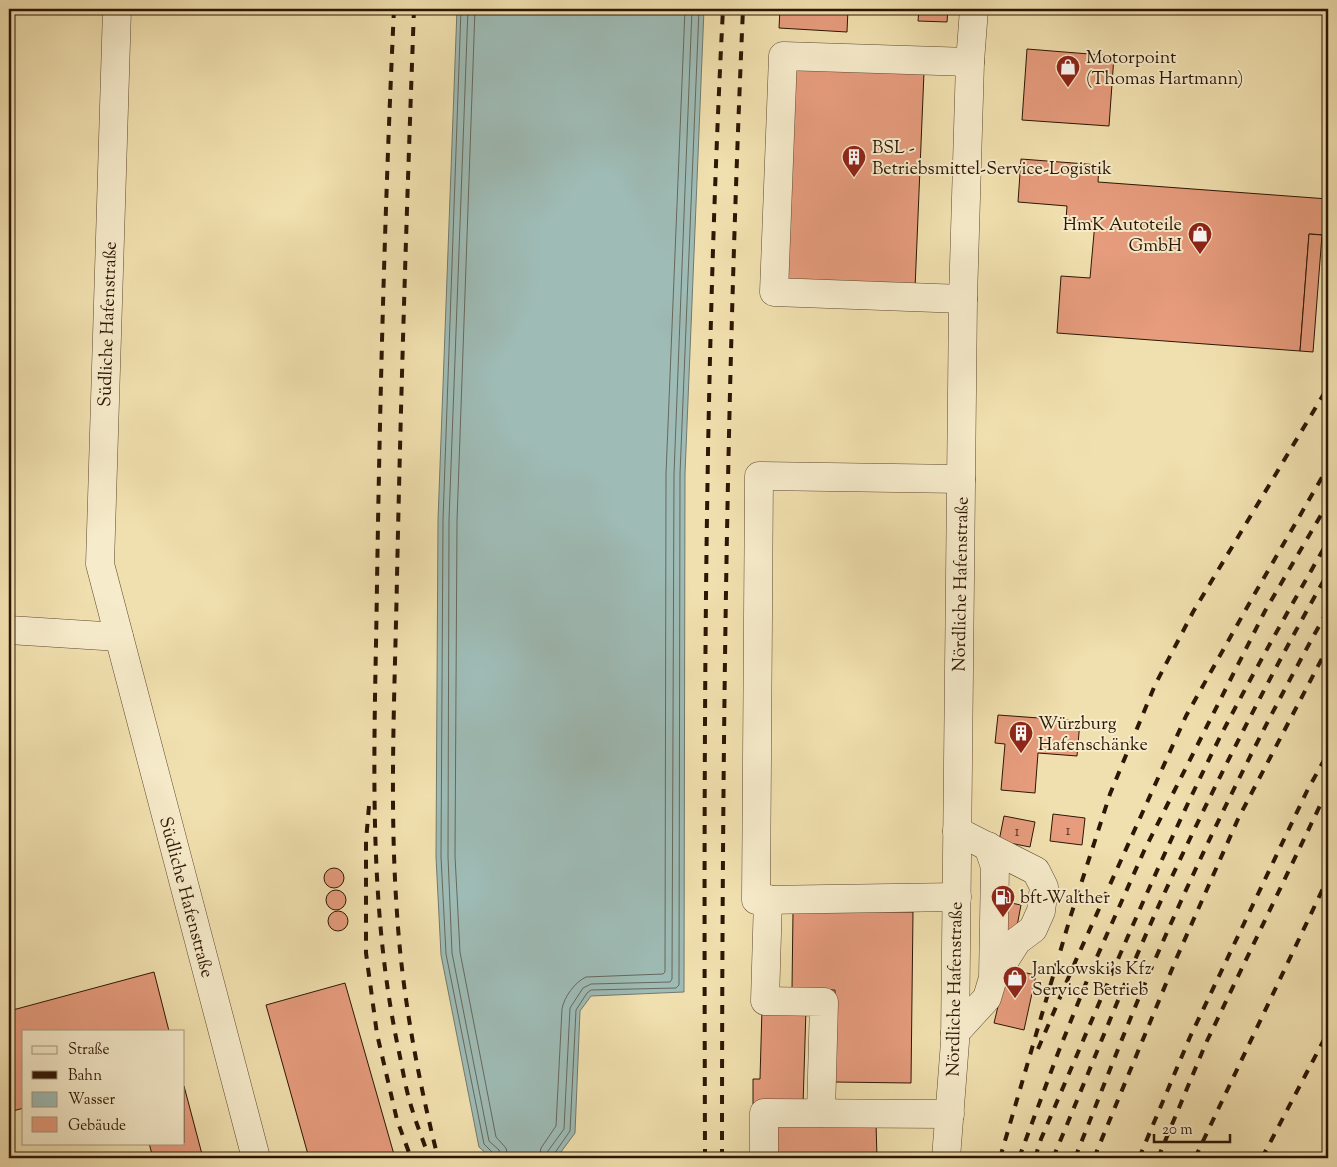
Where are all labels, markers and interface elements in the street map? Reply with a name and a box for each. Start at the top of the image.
place label: Motorpoint (Thomas Hartmann) [1086,46,1243,93]
shop icon: Motorpoint (Thomas Hartmann) [1055,54,1081,88]
place label: BSL - Betriebsmittel-Service-Logistik [872,136,1112,183]
building icon: BSL - Betriebsmittel-Service-Logistik [841,144,867,178]
place label: HmK Autoteile GmbH [1063,213,1182,260]
shop icon: HmK Autoteile GmbH [1187,221,1213,255]
street label: Südliche Hafenstraße [93,241,125,407]
street label: Nördliche Hafenstraße [947,496,977,672]
place label: Würzburg Hafenschänke [1038,712,1148,759]
building icon: Würzburg Hafenschänke [1008,720,1034,754]
street label: Südliche Hafenstraße [151,814,219,981]
house number: 1 [1065,821,1071,842]
house number: 1 [1014,822,1020,843]
fuel station icon: bft-Walther [990,884,1016,918]
place label: bft-Walther [1020,886,1110,912]
street label: Nördliche Hafenstraße [941,901,971,1077]
place label: Jankowski's Kfz Service Betrieb [1031,957,1152,1004]
shop icon: Jankowski's Kfz Service Betrieb [1002,965,1028,999]
legend [22,1030,185,1144]
text: Straße [68,1040,110,1061]
text: Bahn [68,1066,102,1087]
text: Wasser [68,1090,115,1111]
scale bar [1154,1112,1231,1144]
text: Gebäude [68,1116,126,1137]
text: 20 m [1162,1120,1193,1141]

